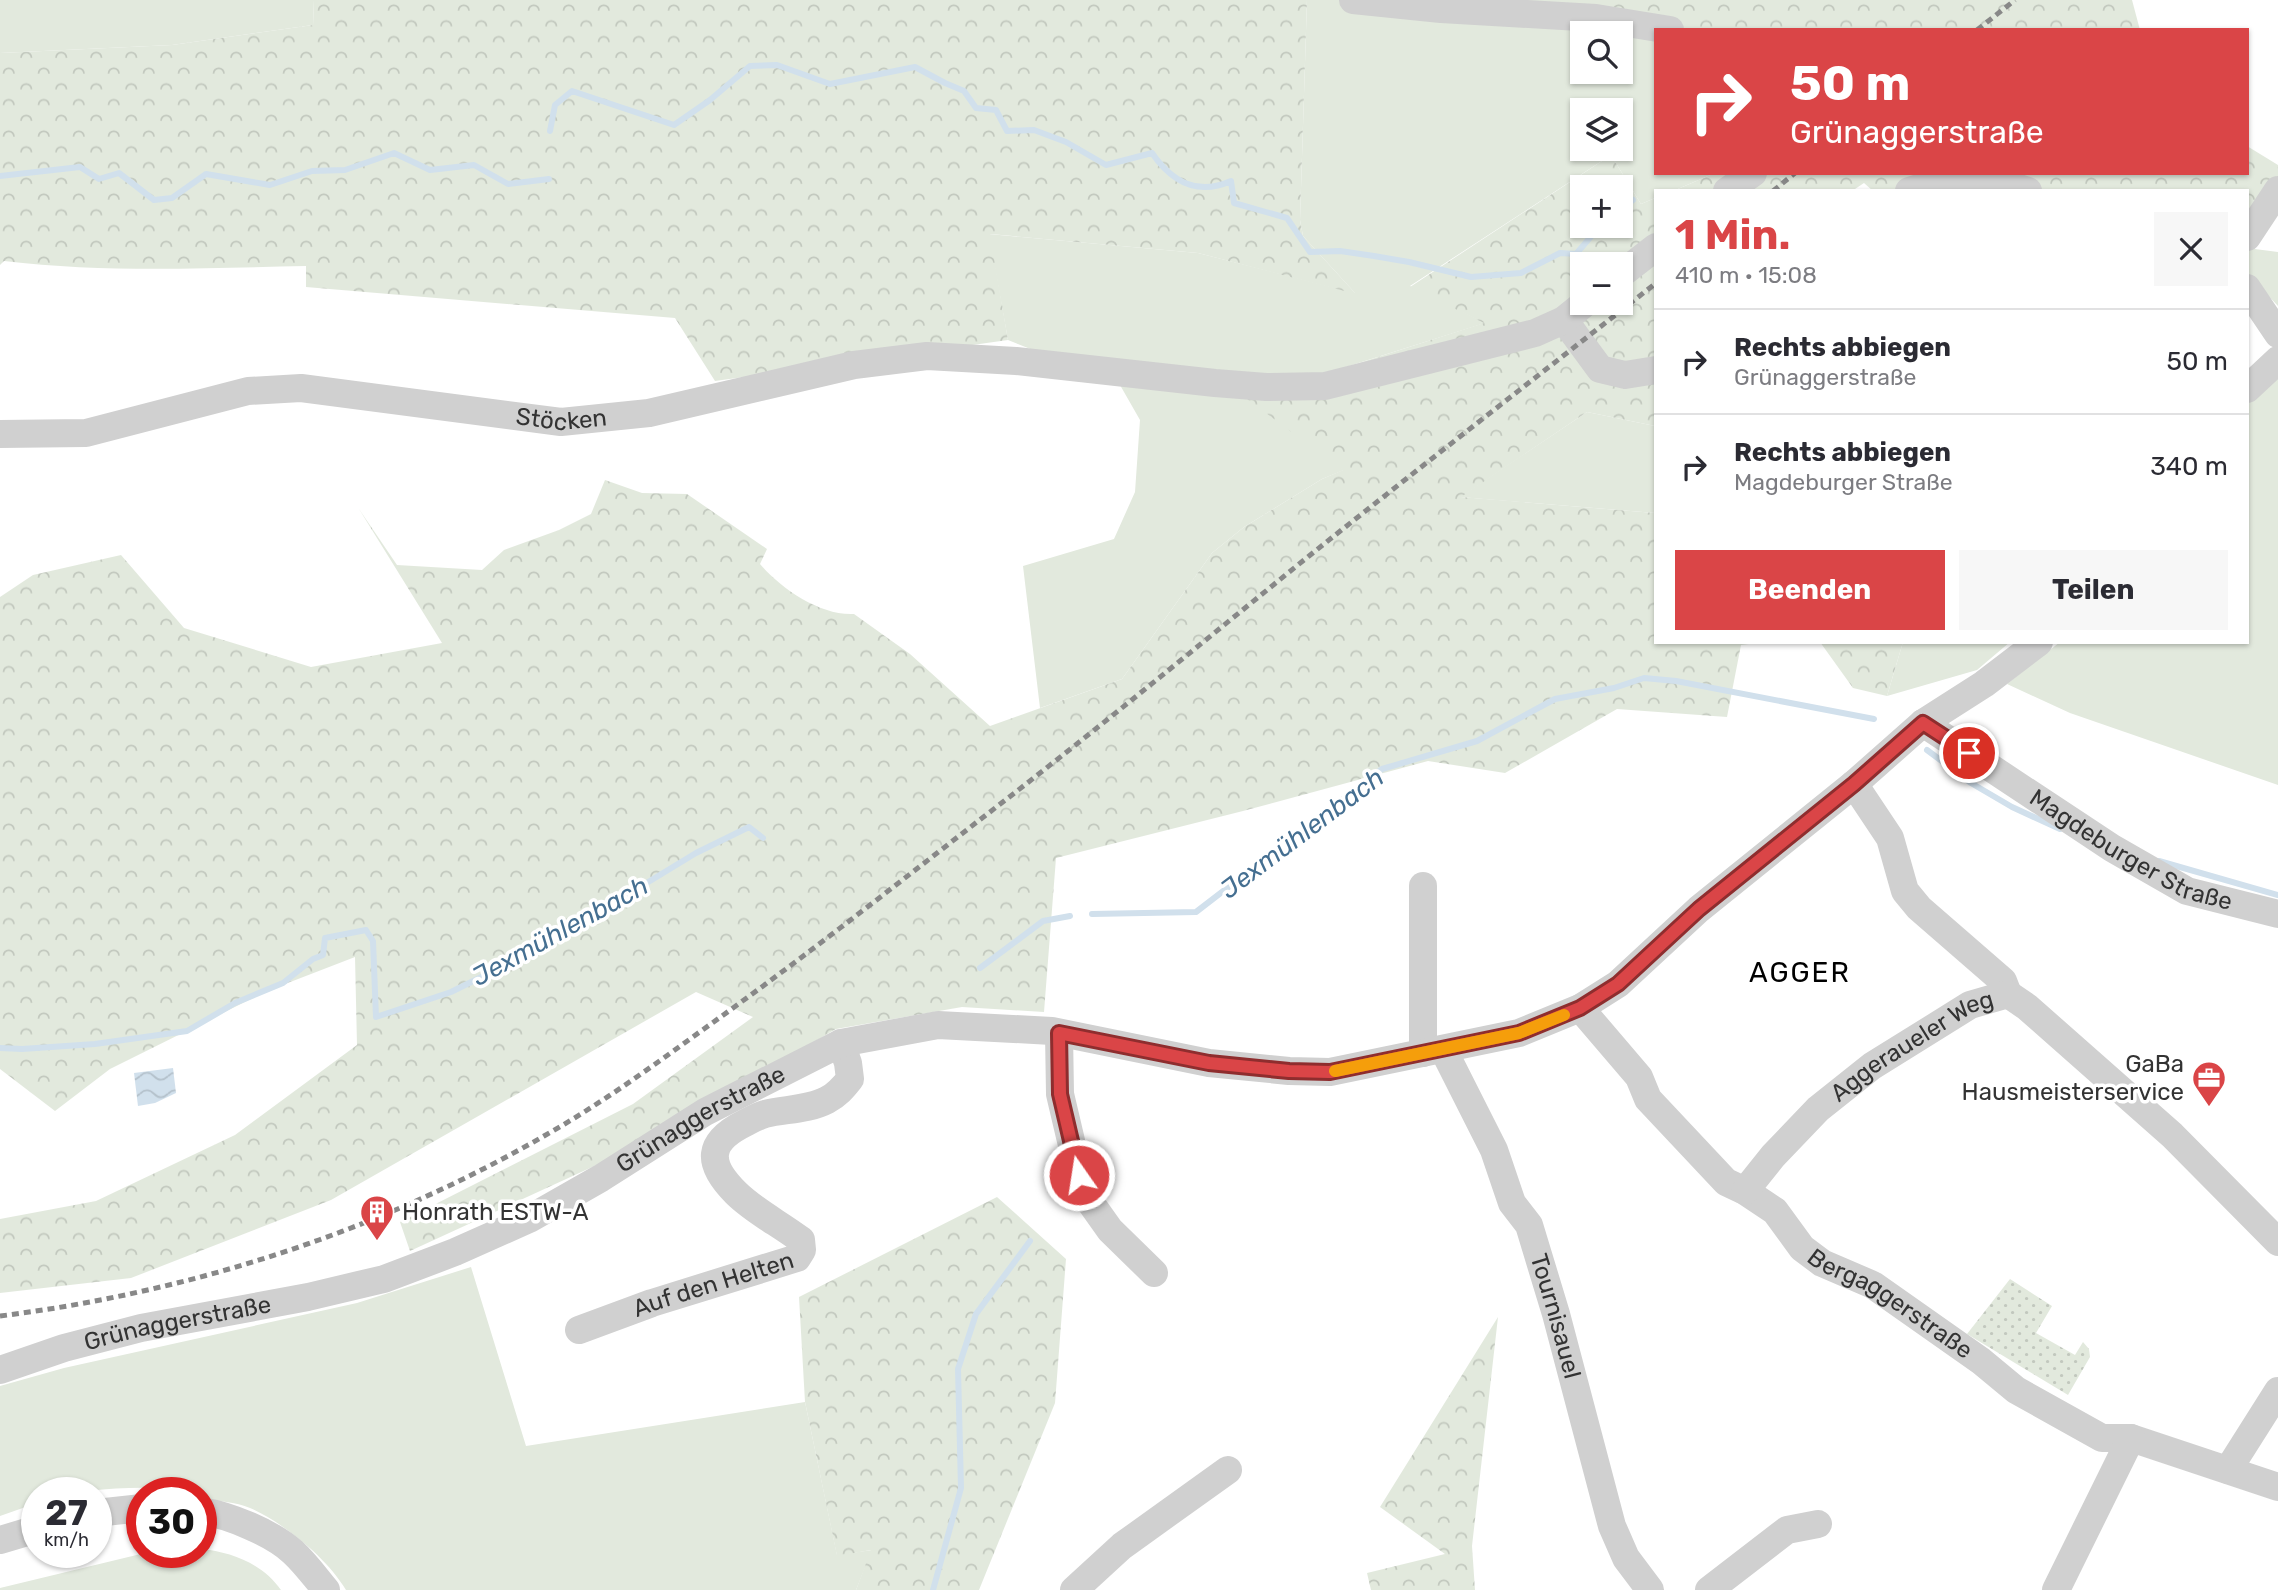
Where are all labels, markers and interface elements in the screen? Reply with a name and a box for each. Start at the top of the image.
map controls [1570,21,1633,315]
button: search [1570,21,1633,84]
text: 50 m [1790,54,1910,112]
icon: right [1675,56,1766,147]
button: layers [1570,98,1633,161]
text: Grünaggerstraße [1790,113,2044,151]
button: + [1570,175,1633,238]
text: 1 Min. [1675,210,1791,260]
button: close [2154,212,2228,286]
button: − [1570,252,1633,315]
text: 410 m · 15:08 [1675,261,1817,289]
text: Rechts abbiegen [1734,332,1951,363]
icon: right [1675,343,1713,381]
text: 50 m [2167,346,2228,377]
text: Grünaggerstraße [1734,363,1916,391]
street label: Stöcken [514,402,608,437]
text: Rechts abbiegen [1734,437,1951,468]
icon: right [1675,448,1713,486]
text: 340 m [2150,451,2228,482]
text: Magdeburger Straße [1734,468,1953,496]
button: Beenden [1675,550,1945,630]
button: Teilen [1959,550,2228,630]
pin [1939,723,1999,783]
icon: arrive [1950,734,1988,772]
water label: Jexmühlenbach [1214,762,1390,905]
street label: Magdeburger Straße [2024,783,2235,916]
water label: Jexmühlenbach [467,870,654,993]
district label: AGGER [1749,956,1851,989]
street label: Aggeraueler Weg [1825,985,1997,1107]
place label: GaBa Hausmeisterservice [1962,1050,2184,1106]
office icon: GaBa Hausmeisterservice [2190,1059,2228,1108]
street label: Grünaggerstraße [611,1060,790,1179]
position arrow [1042,1138,1116,1212]
building icon: Honrath ESTW-A [358,1193,396,1242]
place label: Honrath ESTW-A [402,1198,588,1226]
street label: Bergaggerstraße [1802,1243,1978,1365]
street label: Auf den Helten [629,1246,797,1323]
street label: Tournisauel [1525,1250,1586,1382]
street label: Grünaggerstraße [81,1290,273,1356]
speed limit sign: 30 [126,1477,217,1568]
text: 27 [45,1492,88,1534]
text: km/h [44,1529,89,1551]

